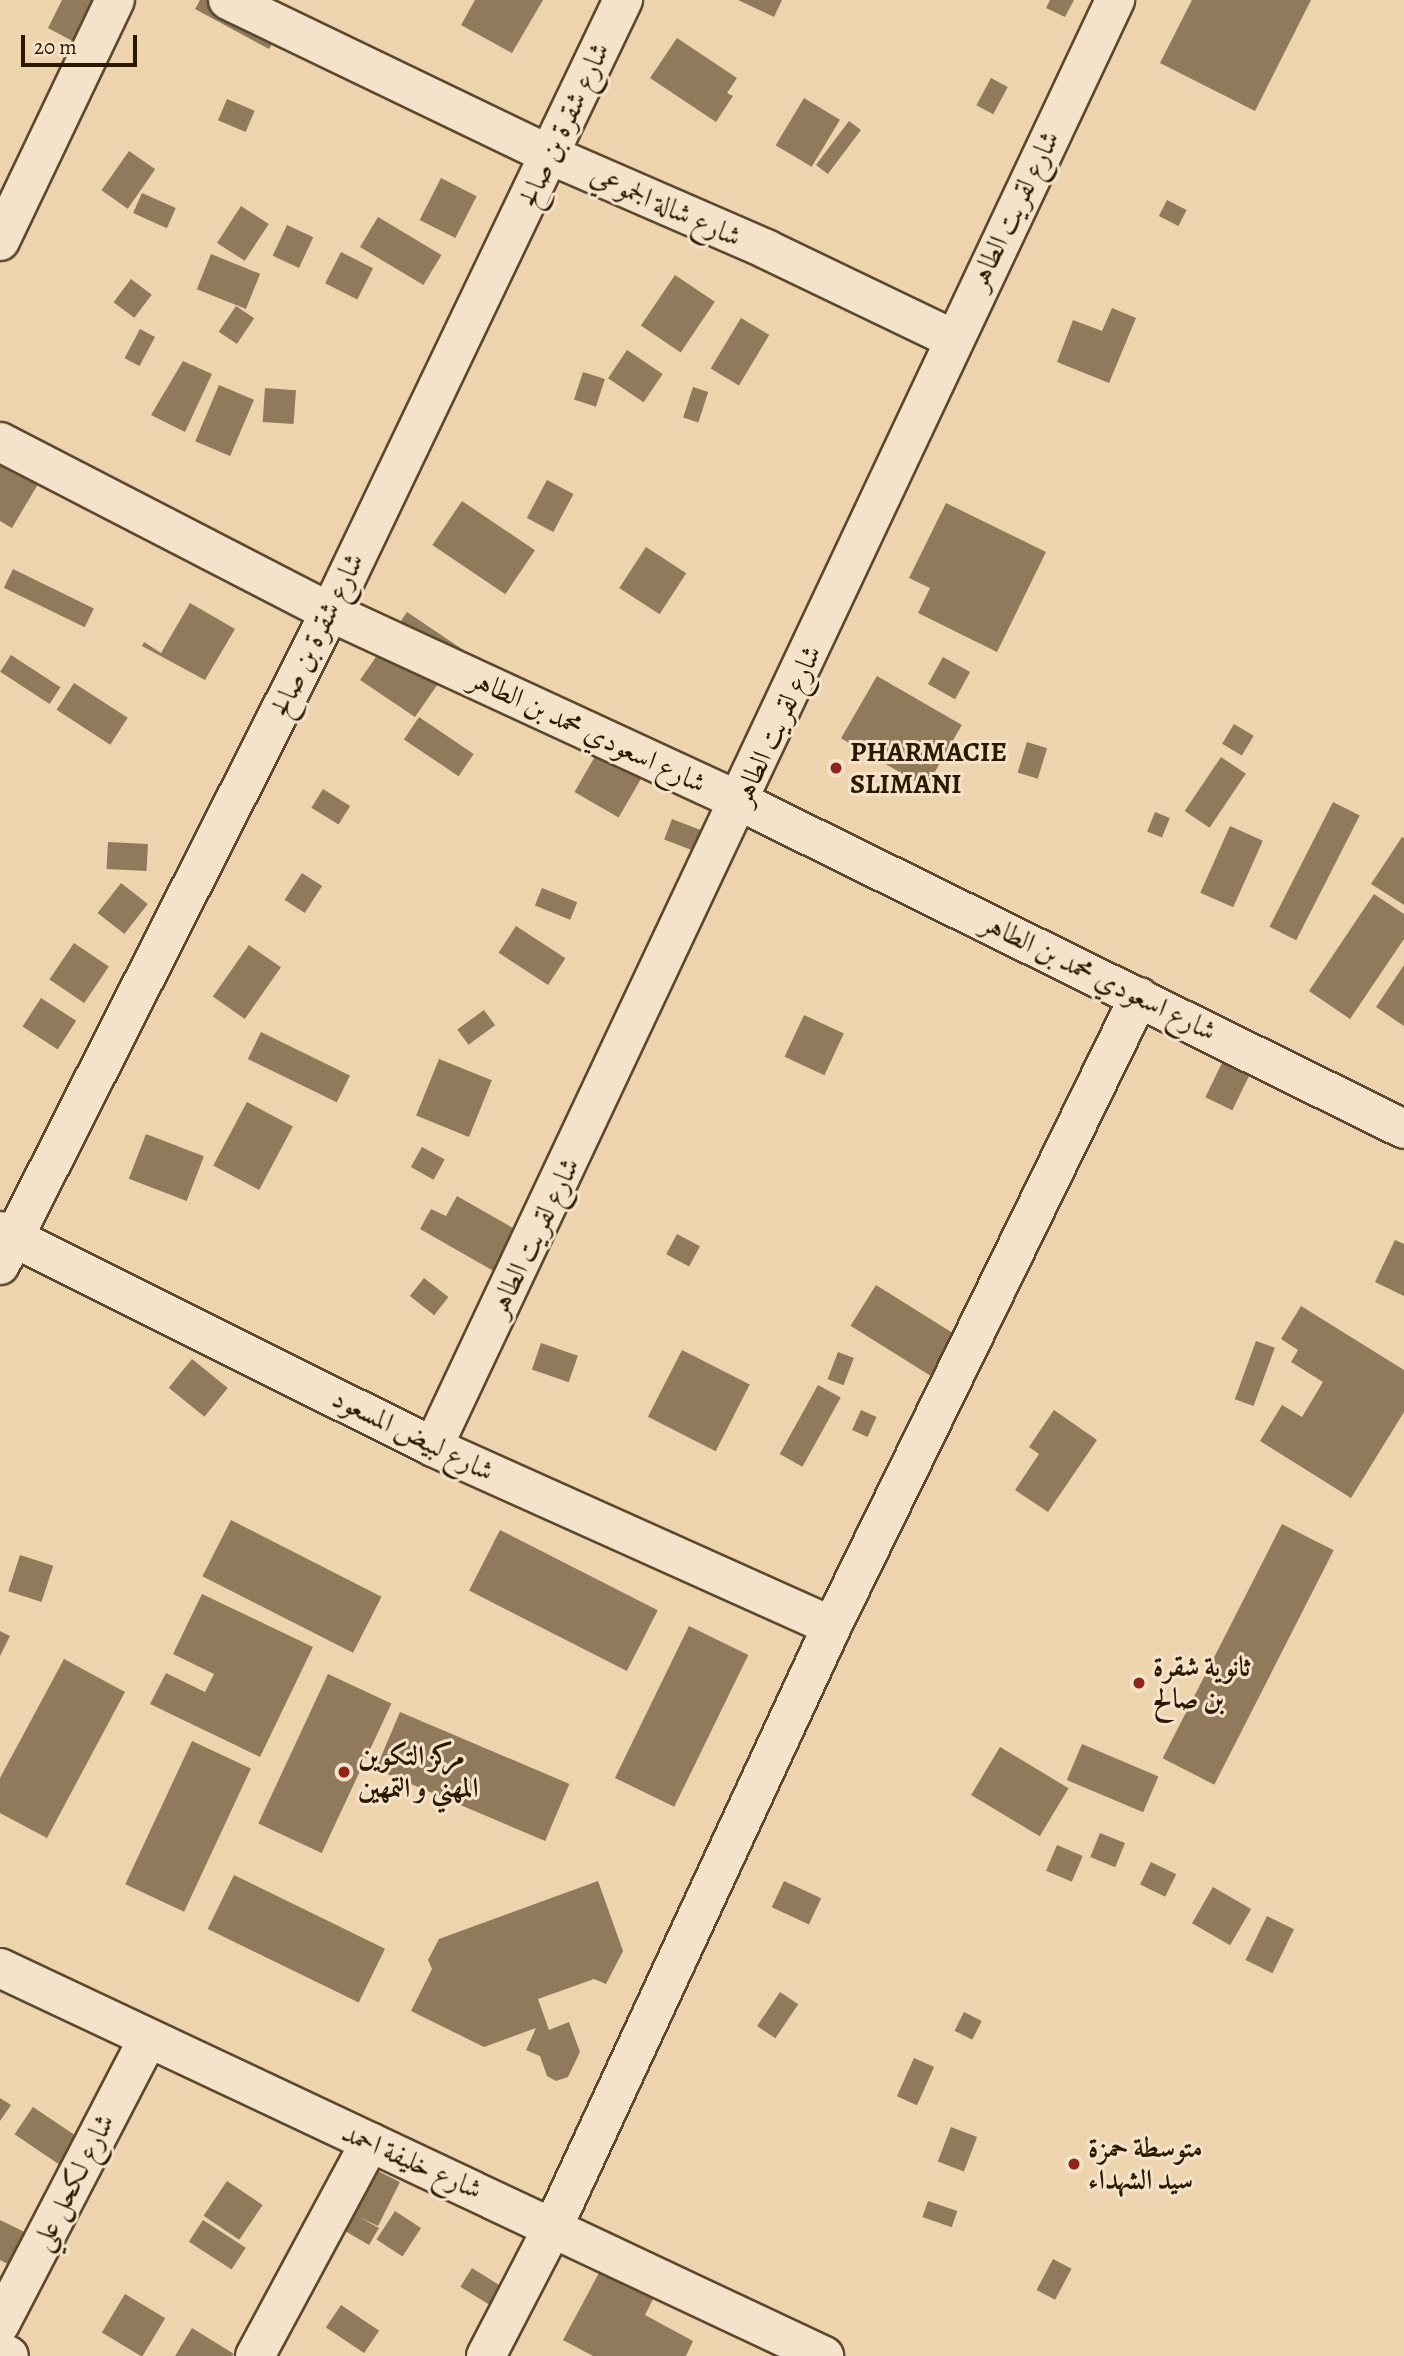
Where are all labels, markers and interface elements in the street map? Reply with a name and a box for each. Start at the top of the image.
scale bar [24,21,140,65]
text: 20 m [34,33,77,61]
street label: شارع شقرة بن صالح [511,37,617,213]
street label: شارع لقريت الطاهر [961,125,1067,295]
street label: شارع شالة الجموعي [586,158,746,254]
street label: شارع شقرة بن صالح [263,548,371,722]
street label: شارع لقريت الطاهر [725,640,829,810]
street label: شارع اسعودي محمد بن الطاهر [465,662,711,800]
place label: PHARMACIE SLIMANI [850,735,1007,801]
marker: PHARMACIE SLIMANI [828,760,844,776]
street label: شارع اسعودي محمد بن الطاهر [976,906,1222,1048]
street label: شارع لقريت الطاهر [481,1152,587,1322]
street label: شارع لبيض المسعود [327,1381,499,1489]
place label: ثانوية شقرة بن صالح [1153,1650,1250,1716]
marker: ثانوية شقرة بن صالح [1131,1675,1147,1691]
place label: مركز التكوين المهني و التمهين [358,1739,479,1805]
marker: مركز التكوين المهني و التمهين [336,1764,352,1780]
street label: شارع لكحل علي [24,2108,122,2256]
street label: شارع خليفة احمد [337,2115,487,2207]
place label: متوسطة حمزة سيد الشهداء [1088,2131,1203,2197]
marker: متوسطة حمزة سيد الشهداء [1066,2156,1082,2172]

